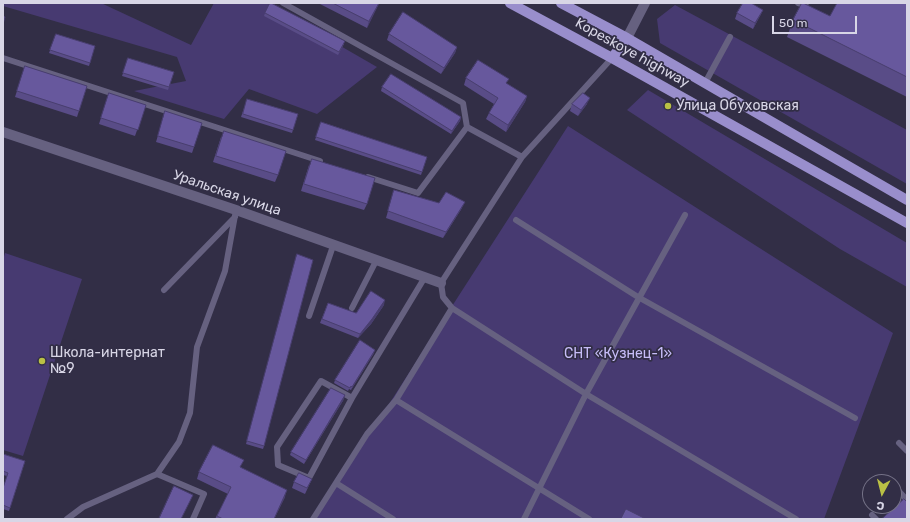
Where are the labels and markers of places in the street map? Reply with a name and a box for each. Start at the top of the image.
place label: Улица Обуховская [676,98,799,114]
marker: Улица Обуховская [663,101,673,111]
place label: Школа-интернат №9 [50,345,165,378]
marker: Школа-интернат №9 [37,356,47,366]

